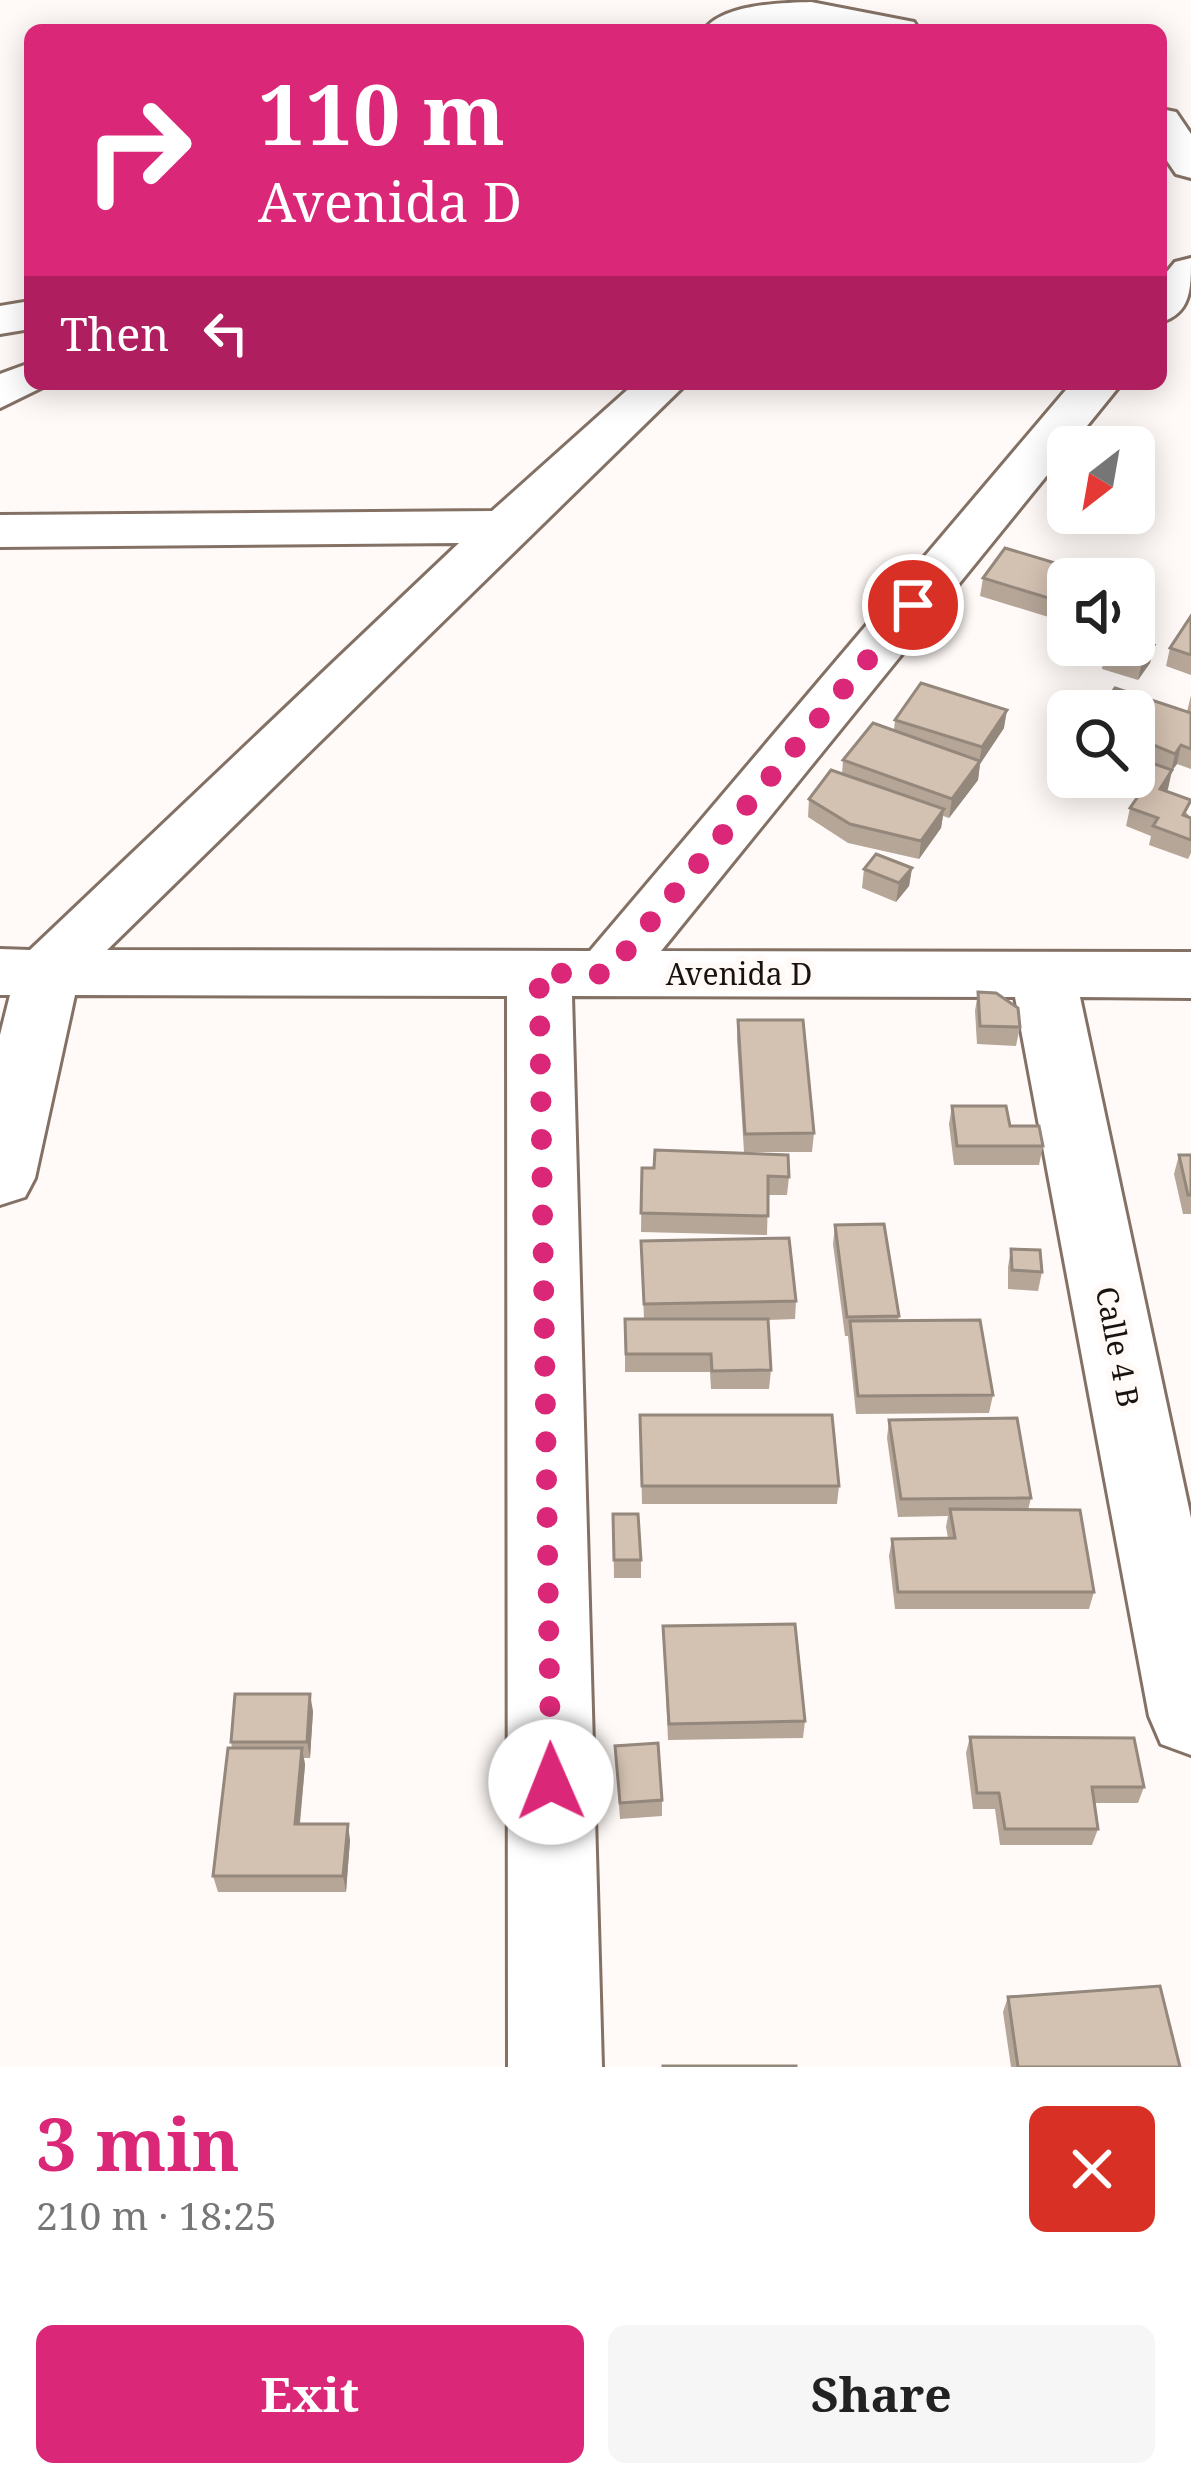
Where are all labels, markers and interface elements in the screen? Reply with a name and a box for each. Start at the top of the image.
text: 110 m [258,55,505,170]
icon: right [60,72,216,228]
text: Avenida D [258,164,522,238]
icon: left [193,300,259,366]
text: Then [60,303,169,364]
north arrow [1047,426,1155,534]
map controls [1047,426,1155,798]
pin [862,554,964,656]
button: sound [1047,558,1155,666]
icon: arrive [880,572,946,638]
button: search [1047,690,1155,798]
street label: Avenida D [666,953,812,994]
street label: Calle 4 B [1087,1283,1150,1410]
position arrow [488,1719,614,1845]
text: 3 min [36,2094,240,2192]
button: close [1029,2106,1155,2232]
text: 210 m · 18:25 [36,2188,277,2241]
button: Exit [36,2325,584,2463]
button: Share [608,2325,1155,2463]

